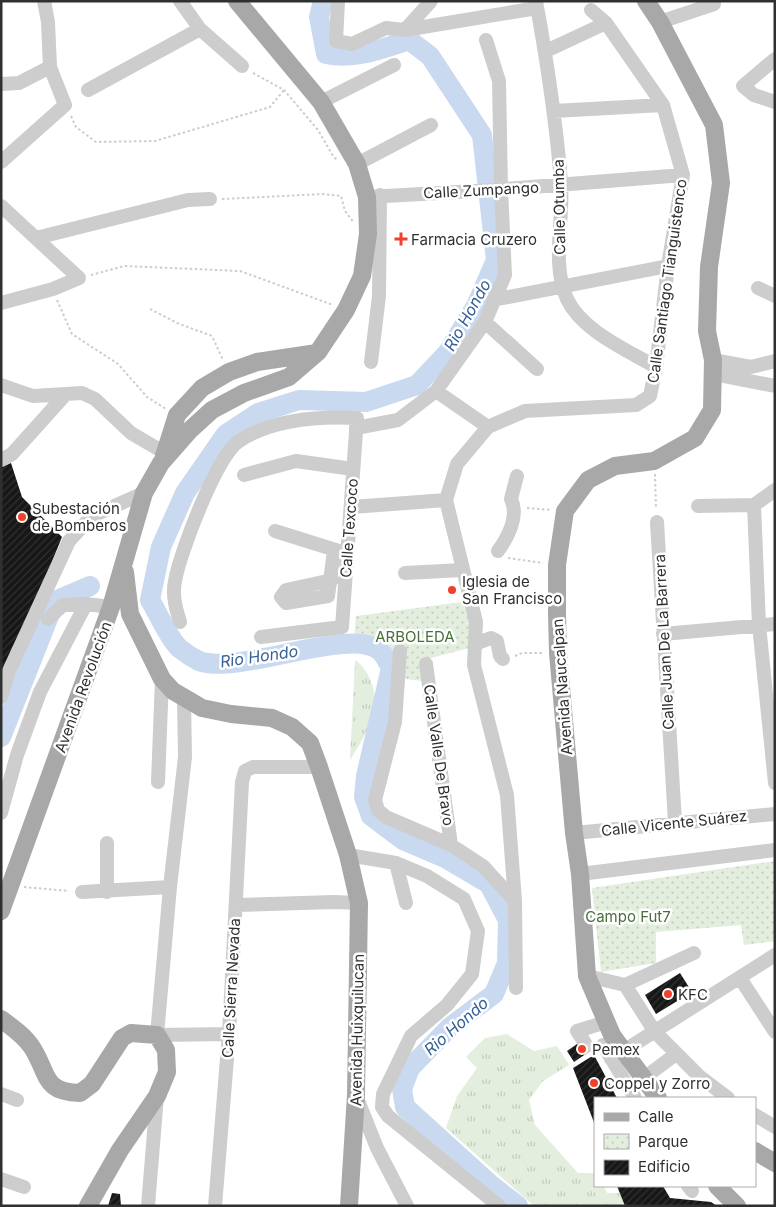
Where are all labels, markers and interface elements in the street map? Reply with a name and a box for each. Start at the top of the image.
street label: Calle Otumba [549,159,569,255]
street label: Calle Zumpango [423,177,539,203]
street label: Calle Santiago Tianguistenco [643,178,691,384]
place label: Farmacia Cruzero [411,230,537,249]
marker: Farmacia Cruzero [395,233,407,245]
water label: Rio Hondo [439,276,495,354]
street label: Calle Texcoco [336,478,362,578]
place label: Subestación de Bomberos [32,499,126,535]
marker: Subestación de Bomberos [16,511,28,523]
street label: Calle Juan De La Barrera [650,554,678,730]
place label: Iglesia de San Francisco [462,572,562,608]
marker: Iglesia de San Francisco [446,584,458,596]
street label: Avenida Naucalpan [548,618,576,756]
street label: Avenida Revolución [50,619,116,755]
park label: ARBOLEDA [375,627,455,646]
water label: Rio Hondo [219,641,299,671]
street label: Calle Valle De Bravo [420,683,458,827]
street label: Calle Vicente Suárez [600,806,748,840]
park label: Campo Fut7 [585,907,671,926]
street label: Calle Sierra Nevada [218,918,244,1058]
street label: Avenida Huixquilucan [346,954,368,1106]
place label: KFC [678,985,708,1004]
marker: KFC [662,988,674,1000]
water label: Rio Hondo [420,993,492,1059]
place label: Pemex [592,1040,640,1059]
marker: Pemex [576,1043,588,1055]
place label: Coppel y Zorro [604,1074,710,1093]
marker: Coppel y Zorro [588,1077,600,1089]
legend [594,1097,756,1187]
text: Calle [638,1107,673,1126]
text: Parque [638,1132,688,1151]
text: Edificio [638,1157,690,1176]

